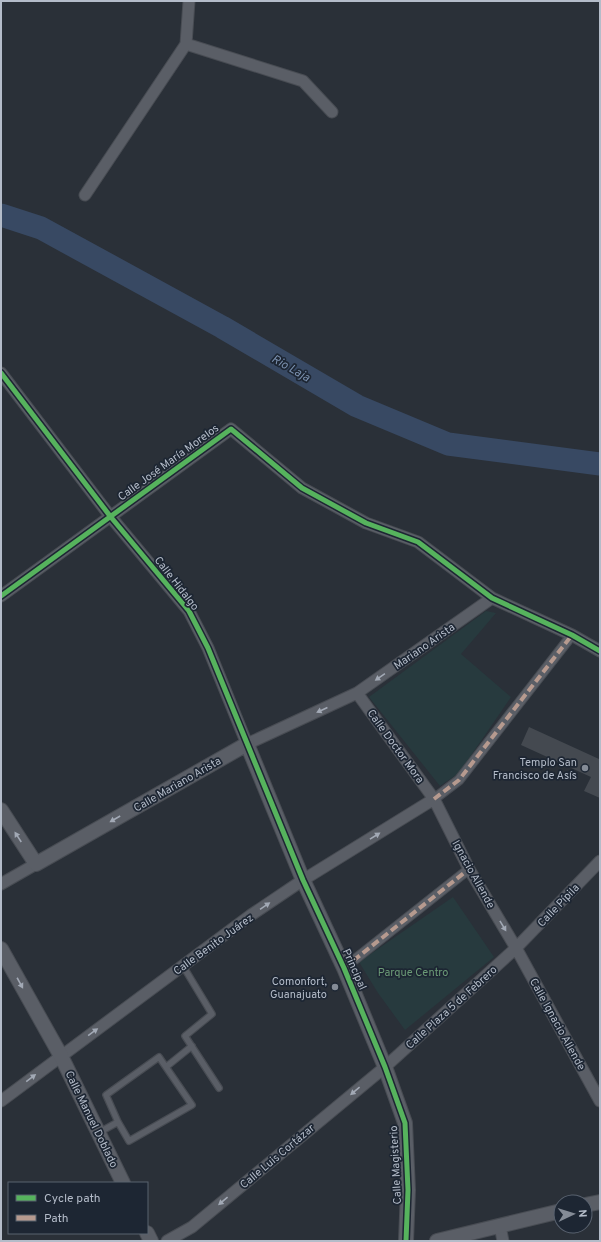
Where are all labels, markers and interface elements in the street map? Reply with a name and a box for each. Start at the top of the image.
water label: Rio Laja [268,351,313,387]
street label: Calle José María Morelos [115,421,222,504]
street label: Calle Hidalgo [151,554,202,613]
street label: Mariano Arista [391,620,458,673]
one-way arrow [375,673,385,681]
one-way arrow [316,707,327,713]
street label: Calle Doctor Mora [364,707,427,786]
street label: Calle Mariano Arista [131,754,224,816]
place label: Templo San Francisco de Asís [493,756,577,783]
marker: Templo San Francisco de Asís [580,763,590,773]
one-way arrow [110,815,121,822]
one-way arrow [15,831,22,843]
one-way arrow [370,832,380,840]
street label: Ignacio Allende [449,838,498,911]
street label: Calle Pípila [535,881,583,930]
one-way arrow [260,902,270,910]
street label: Calle Benito Juárez [171,911,256,979]
one-way arrow [499,920,506,932]
street label: Principal [339,947,369,992]
street label: Calle Plaza 5 de Febrero [403,963,500,1053]
park label: Parque Centro [378,966,448,980]
place label: Comonfort, Guanajuato [270,975,328,1002]
street label: Calle Ignacio Allende [526,976,588,1073]
one-way arrow [17,977,24,988]
marker: Comonfort, Guanajuato [330,982,340,992]
one-way arrow [87,1028,98,1037]
street label: Calle Manuel Doblado [62,1069,121,1170]
one-way arrow [26,1074,37,1083]
one-way arrow [350,1087,361,1096]
street label: Calle Luis Cortázar [237,1121,318,1192]
street label: Calle Magisterio [387,1125,405,1205]
legend [8,1182,148,1234]
text: Cycle path [44,1191,101,1207]
north arrow [553,1194,593,1234]
one-way arrow [217,1197,228,1206]
text: N [575,1209,589,1218]
text: Path [44,1211,69,1227]

